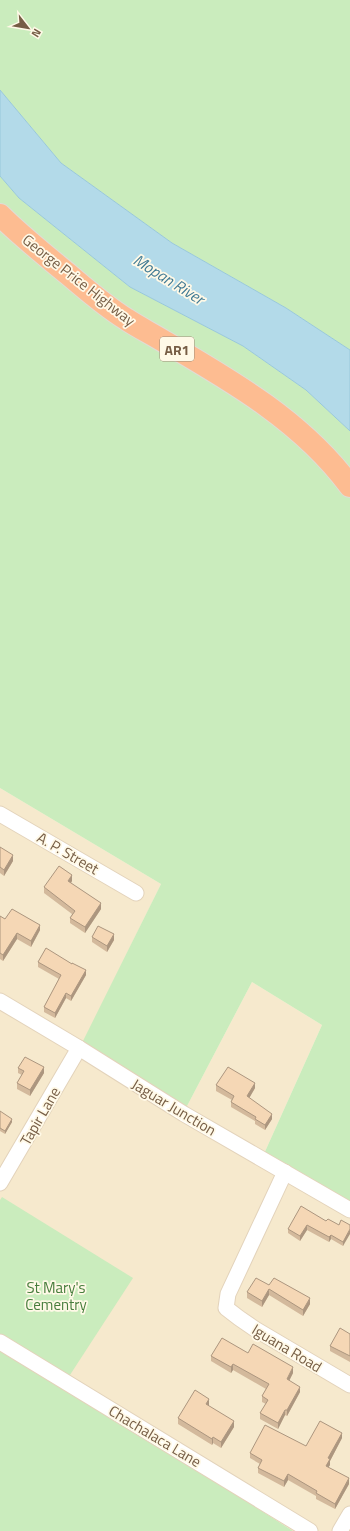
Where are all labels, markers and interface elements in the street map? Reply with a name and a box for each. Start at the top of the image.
north arrow [8,8,48,48]
text: N [28,26,45,41]
street label: George Price Highway [17,228,141,332]
water label: Mopan River [129,248,211,311]
road number: AR1 [160,337,194,361]
street label: A. P. Street [33,826,104,880]
street label: Jaguar Junction [127,1073,221,1141]
street label: Tapir Lane [14,1082,66,1150]
park label: St Mary's Cementry [25,1276,87,1316]
street label: Iguana Road [248,1318,326,1378]
street label: Chachalaca Lane [104,1399,206,1473]

